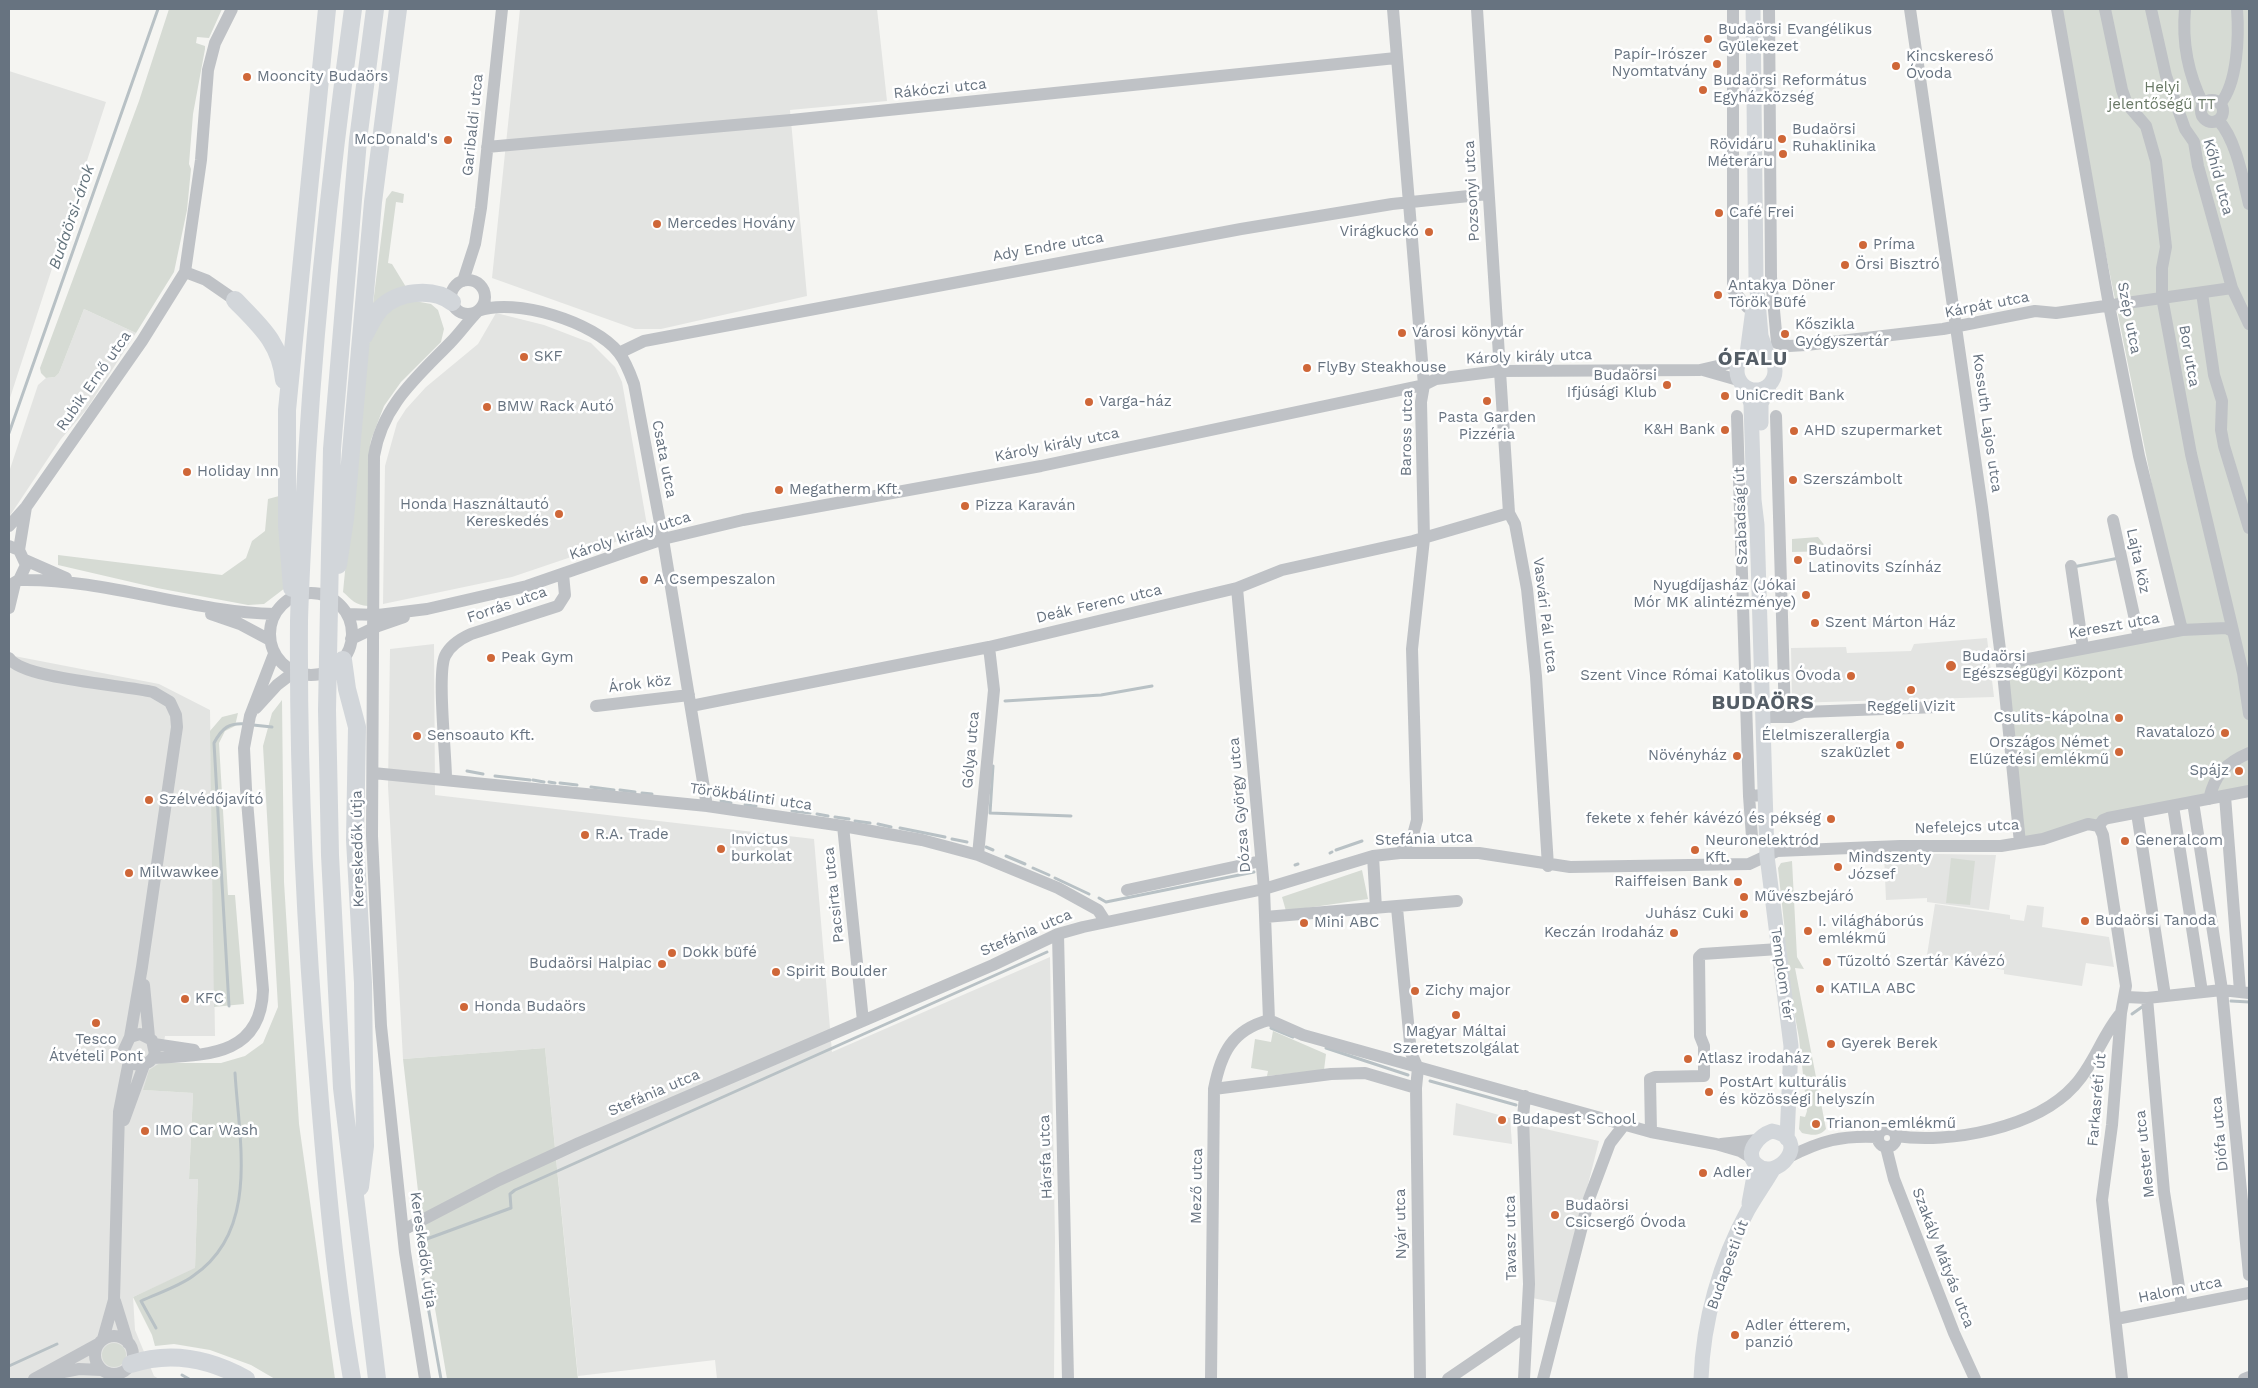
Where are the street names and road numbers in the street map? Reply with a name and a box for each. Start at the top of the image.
street label: Garibaldi utca [459,73,487,177]
street label: Rákóczi utca [892,75,988,103]
street label: Kőhíd utca [2199,137,2237,217]
street label: Pozsonyi utca [1460,140,1484,242]
street label: Ady Endre utca [991,228,1105,266]
street label: Szép utca [2113,280,2145,356]
street label: Kárpát utca [1943,288,2031,322]
street label: Bor utca [2175,324,2203,388]
street label: Rubik Ernő utca [53,328,135,434]
street label: Károly király utca [1465,346,1593,368]
street label: Kossuth Lajos utca [1968,352,2006,494]
street label: Baross utca [1397,390,1417,476]
street label: Csata utca [648,419,680,499]
street label: Károly király utca [993,424,1121,466]
street label: Szabadság út [1730,467,1752,565]
street label: Károly király utca [567,508,693,564]
street label: Lajta köz [2122,527,2154,595]
street label: Vasvári Pál utca [1529,556,1561,674]
street label: Deák Ferenc utca [1034,581,1164,627]
street label: Forrás utca [465,583,549,627]
street label: Kereszt utca [2067,609,2161,643]
street label: Árok köz [607,671,673,697]
street label: Gólya utca [959,711,983,789]
street label: Dózsa György utca [1225,737,1255,873]
street label: Törökbálinti utca [689,780,813,814]
street label: Kereskedők útja [348,790,368,908]
street label: Nefelejcs utca [1914,816,2020,838]
street label: Stefánia utca [1375,828,1473,850]
street label: Pacsirta utca [820,846,848,944]
street label: Stefánia utca [978,906,1074,960]
street label: Templom tér [1767,926,1797,1022]
street label: Farkasréti út [2084,1053,2110,1147]
street label: Stefánia utca [606,1066,702,1120]
street label: Diófa utca [2208,1096,2232,1172]
street label: Mester utca [2131,1109,2159,1199]
street label: Hársfa utca [1036,1114,1056,1200]
street label: Mező utca [1187,1148,1207,1224]
street label: Szakály Mátyás utca [1908,1185,1978,1331]
street label: Nyár utca [1391,1188,1411,1260]
street label: Kereskedők útja [406,1191,440,1309]
street label: Tavasz utca [1501,1195,1521,1281]
street label: Budapesti út [1703,1218,1753,1312]
street label: Halom utca [2137,1273,2223,1307]

